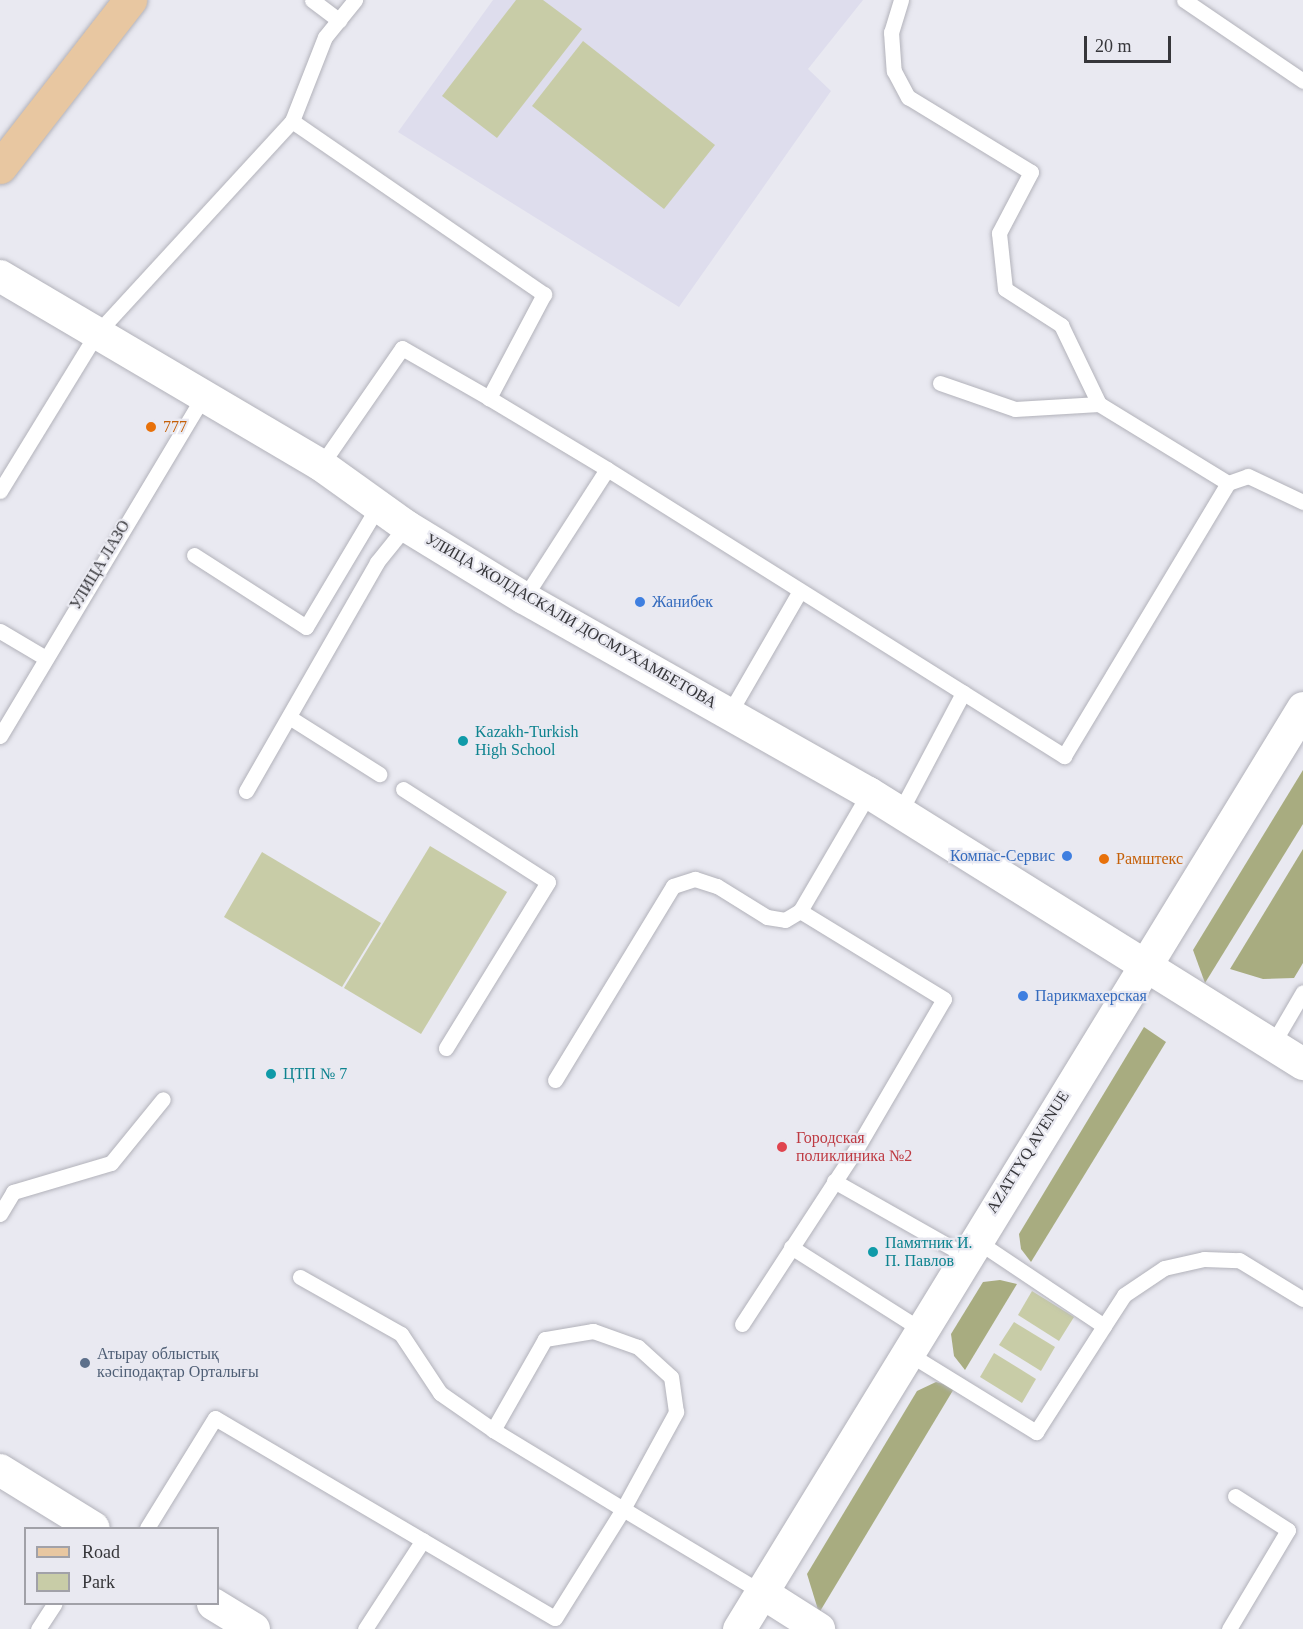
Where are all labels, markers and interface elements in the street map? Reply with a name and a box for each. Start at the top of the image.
scale bar [1087,24,1174,62]
text: 20 m [1095,36,1132,56]
place label: 777 [163,417,187,437]
marker: 777 [144,420,158,434]
street label: УЛИЦА ЛАЗО [66,517,134,613]
street label: УЛИЦА ЖОЛДАСКАЛИ ДОСМУХАМБЕТОВА [422,529,720,713]
place label: Жанибек [652,592,713,612]
marker: Жанибек [633,595,647,609]
place label: Kazakh-Turkish High School [475,722,578,760]
marker: Kazakh-Turkish High School [456,734,470,748]
place label: Компас-Сервис [950,846,1055,866]
marker: Компас-Сервис [1060,849,1074,863]
place label: Рамштекс [1116,849,1183,869]
marker: Рамштекс [1097,852,1111,866]
place label: Парикмахерская [1035,986,1147,1006]
marker: Парикмахерская [1016,989,1030,1003]
place label: ЦТП № 7 [283,1064,347,1084]
marker: ЦТП № 7 [264,1067,278,1081]
street label: AZATTYQ AVENUE [982,1087,1074,1217]
place label: Городская поликлиника №2 [796,1128,912,1166]
marker: Городская поликлиника №2 [773,1138,791,1156]
place label: Памятник И. П. Павлов [885,1233,973,1271]
marker: Памятник И. П. Павлов [866,1245,880,1259]
place label: Атырау облыстық кәсіподақтар Орталығы [97,1344,259,1382]
marker: Атырау облыстық кәсіподақтар Орталығы [78,1356,92,1370]
legend [24,1527,219,1605]
text: Road [82,1542,120,1562]
text: Park [82,1572,115,1592]

